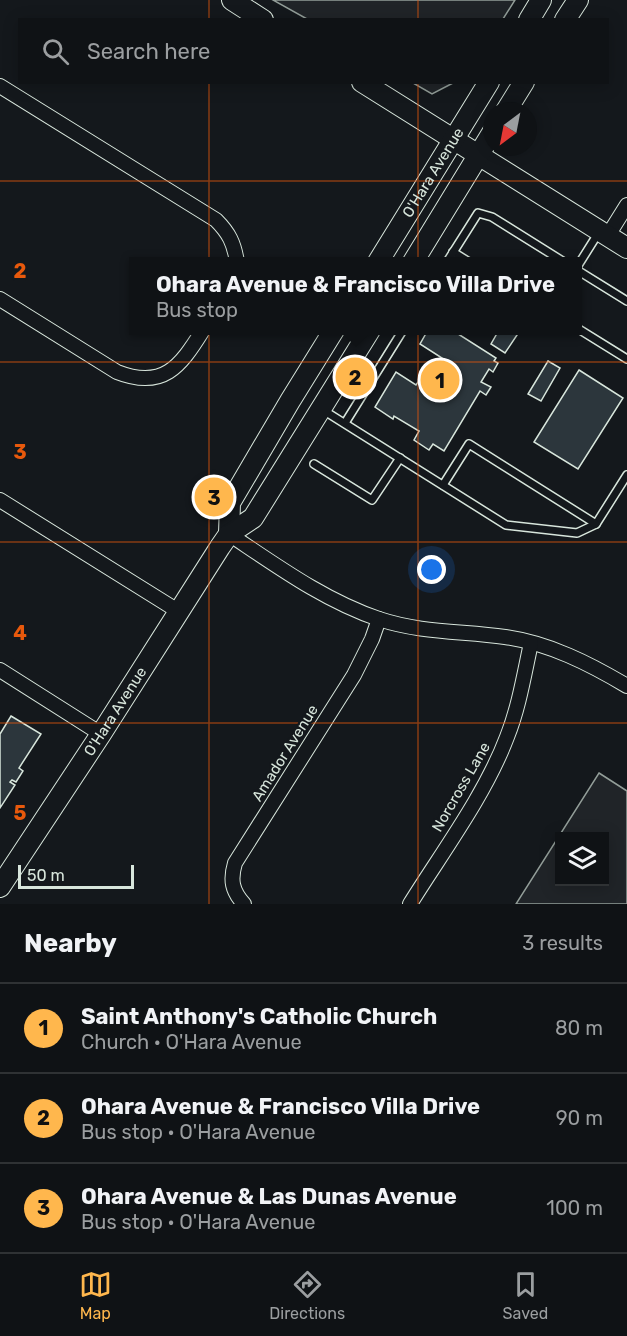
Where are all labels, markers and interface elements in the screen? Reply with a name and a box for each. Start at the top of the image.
search box [18,18,609,84]
icon: search [39,35,72,68]
text: Search here [87,38,210,65]
north arrow [483,102,537,156]
street label: O'Hara Avenue [399,124,468,221]
popup [129,257,582,335]
text: 2 [14,259,27,283]
text: Ohara Avenue & Francisco Villa Drive [156,271,555,298]
text: Bus stop [156,298,238,322]
pin: 2 [336,354,374,400]
pin: 1 [420,358,460,403]
text: 3 [13,440,27,464]
pin: 3 [194,474,234,520]
your location [417,555,446,584]
text: 4 [13,621,27,645]
street label: O'Hara Avenue [80,664,150,759]
street label: Amador Avenue [248,701,322,805]
street label: Norcross Lane [428,739,494,835]
text: 5 [14,801,27,825]
map controls [555,832,609,886]
button: layers [555,832,609,886]
scale bar [18,862,134,890]
text: 50 m [27,866,65,885]
text: Nearby [24,928,117,959]
text: 3 results [522,931,603,955]
text: Saint Anthony's Catholic Church [81,1003,437,1030]
text: 1 [39,1016,48,1040]
text: 80 m [555,1016,603,1040]
text: Church · O'Hara Avenue [81,1030,302,1054]
text: Ohara Avenue & Francisco Villa Drive [81,1093,480,1120]
text: 2 [37,1106,50,1130]
text: 90 m [556,1106,603,1130]
text: Bus stop · O'Hara Avenue [81,1120,315,1144]
text: Ohara Avenue & Las Dunas Avenue [81,1183,457,1210]
text: 3 [37,1196,50,1220]
text: 100 m [546,1196,603,1220]
text: Bus stop · O'Hara Avenue [81,1210,315,1234]
tab: Map [79,1268,112,1323]
tab: Directions [269,1268,345,1323]
tab: Saved [503,1268,548,1323]

